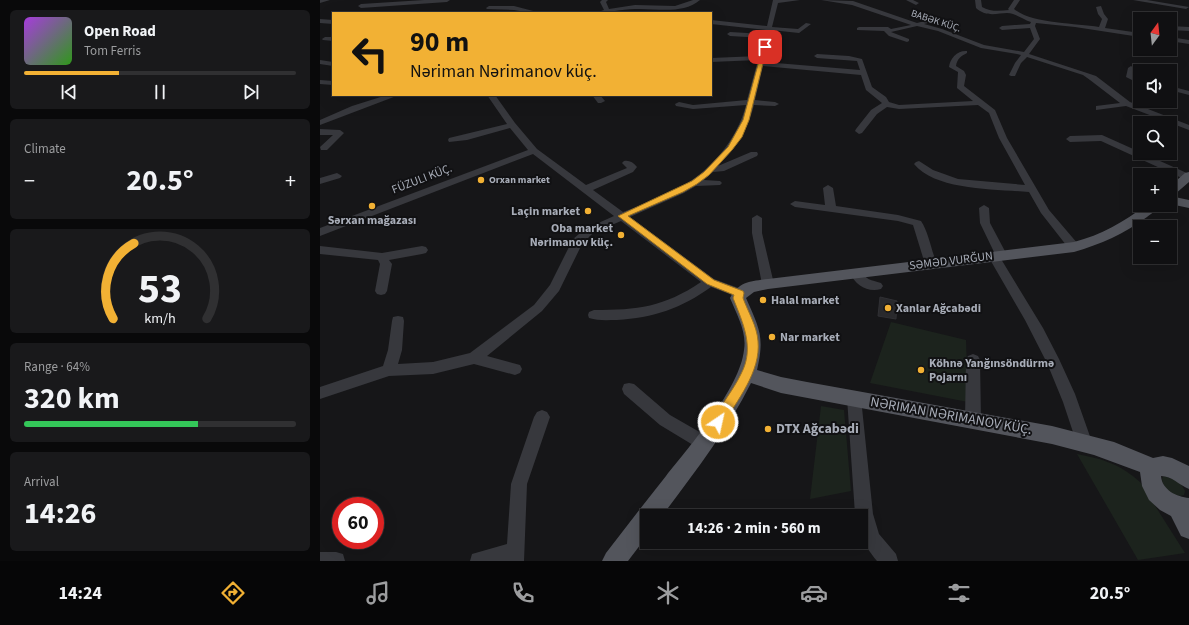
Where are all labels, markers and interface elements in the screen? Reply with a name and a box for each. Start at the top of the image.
street label: BABƏK KÜÇ. [909,6,963,36]
north arrow [1133,12,1177,56]
map controls [1133,12,1177,264]
text: Open Road [84,21,156,42]
text: 90 m [410,22,469,62]
icon: left [344,28,396,80]
pin [748,30,782,64]
icon: arrive [754,36,776,58]
text: Tom Ferris [84,42,141,60]
text: Nəriman Nərimanov küç. [410,59,597,84]
button: sound [1133,64,1177,108]
icon: previous [58,81,80,103]
icon: pause [149,81,171,103]
icon: next [240,81,262,103]
button: search [1133,116,1177,160]
text: Climate [24,140,66,158]
text: 20.5° [126,159,194,202]
street label: FÜZULI KÜÇ. [389,160,455,198]
text: − [24,165,35,197]
text: + [285,165,296,197]
button: + [1133,168,1177,212]
place label: Orxan market [489,173,550,187]
marker: Orxan market [476,175,486,185]
marker: Sərxan mağazası [367,201,377,211]
place label: Laçin market [511,203,580,220]
marker: Laçin market [583,206,593,216]
place label: Sərxan mağazası [328,212,416,229]
place label: Oba market Nərimanov küç. [530,220,613,251]
button: − [1133,220,1177,264]
marker: Oba market Nərimanov küç. [616,230,626,240]
street label: SƏMƏD VURĞUN [908,247,994,275]
text: 53 [138,258,182,318]
place label: Halal market [771,292,840,309]
marker: Halal market [758,295,768,305]
place label: Xanlar Ağcabədi [896,300,981,317]
marker: Xanlar Ağcabədi [883,303,893,313]
text: km/h [144,307,176,328]
place label: Nar market [780,329,840,346]
marker: Nar market [767,332,777,342]
place label: Köhnə Yanğınsöndürmə Pojarnı [929,355,1054,386]
text: Range · 64% [24,358,90,376]
marker: Köhnə Yanğınsöndürmə Pojarnı [916,365,926,375]
text: 320 km [24,377,120,420]
street label: NƏRIMAN NƏRIMANOV KÜÇ. [869,392,1033,440]
position arrow [697,401,739,443]
place label: DTX Ağcabədi [776,419,859,439]
marker: DTX Ağcabədi [763,424,773,434]
text: Arrival [24,473,59,491]
text: 14:26 [24,492,96,535]
speed limit sign: 60 [332,497,384,549]
text: 14:26 · 2 min · 560 m [687,518,821,539]
icon: directions [219,579,247,607]
icon: music [364,579,392,607]
icon: phone [509,579,537,607]
icon: climate [654,579,682,607]
icon: car [800,579,828,607]
icon: filters [945,579,973,607]
text: 14:24 [59,581,102,606]
text: 20.5° [1090,581,1130,606]

